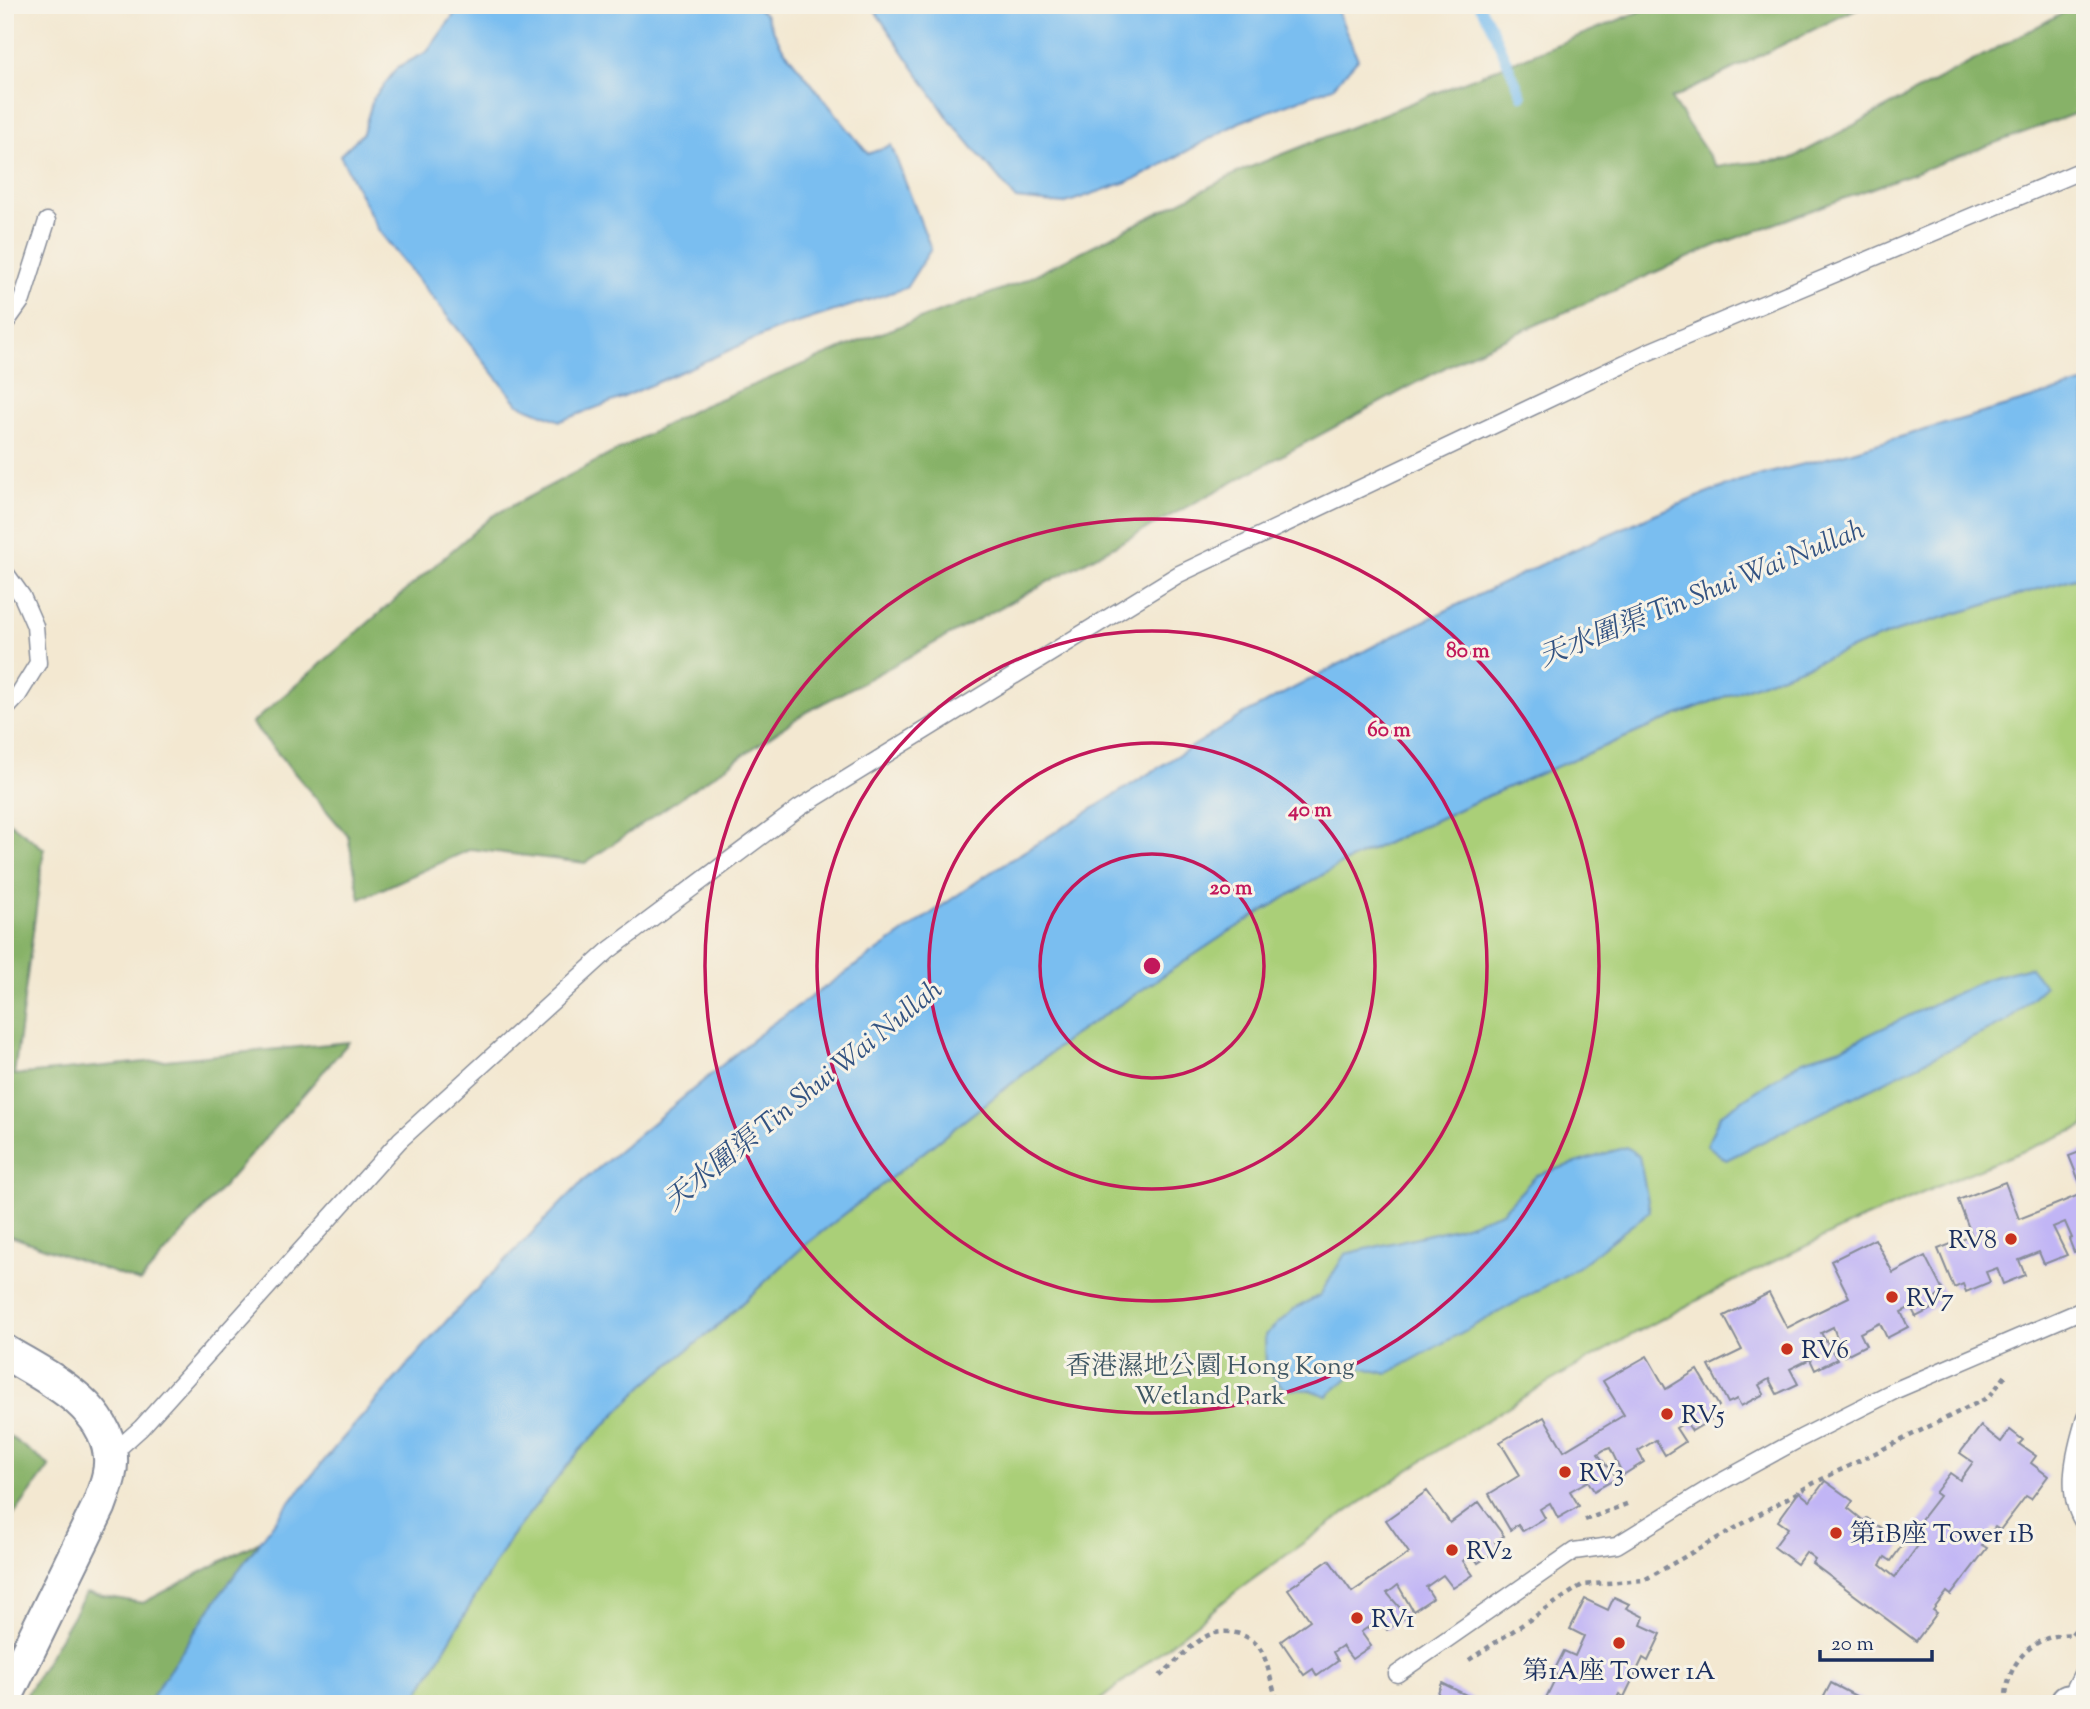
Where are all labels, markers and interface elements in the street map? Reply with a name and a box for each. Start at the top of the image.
water label: 天水圍渠 Tin Shui Wai Nullah [1533,511,1871,679]
text: 80 m [1446,637,1490,667]
text: 60 m [1367,716,1411,746]
text: 40 m [1287,796,1332,826]
text: 20 m [1210,874,1253,904]
centre of rings [1140,954,1164,978]
water label: 天水圍渠 Tin Shui Wai Nullah [656,971,952,1221]
place label: RV8 [1948,1223,1997,1260]
marker: RV8 [2003,1231,2019,1247]
place label: RV7 [1906,1281,1954,1318]
marker: RV7 [1884,1289,1900,1305]
place label: RV6 [1801,1333,1849,1370]
marker: RV6 [1779,1341,1795,1357]
park label: 香港濕地公園 Hong Kong Wetland Park [1065,1349,1355,1416]
place label: RV5 [1681,1398,1725,1435]
marker: RV5 [1659,1406,1675,1422]
place label: RV3 [1579,1456,1624,1493]
marker: RV3 [1557,1464,1573,1480]
place label: 第1B座 Tower 1B [1850,1517,2034,1554]
marker: 第1B座 Tower 1B [1828,1525,1844,1541]
place label: RV2 [1466,1534,1513,1571]
marker: RV2 [1444,1542,1460,1558]
place label: RV1 [1371,1602,1415,1639]
marker: RV1 [1349,1610,1365,1626]
scale bar [1820,1618,1932,1662]
text: 20 m [1831,1630,1874,1660]
marker: 第1A座 Tower 1A [1611,1635,1627,1651]
place label: 第1A座 Tower 1A [1523,1654,1716,1691]

